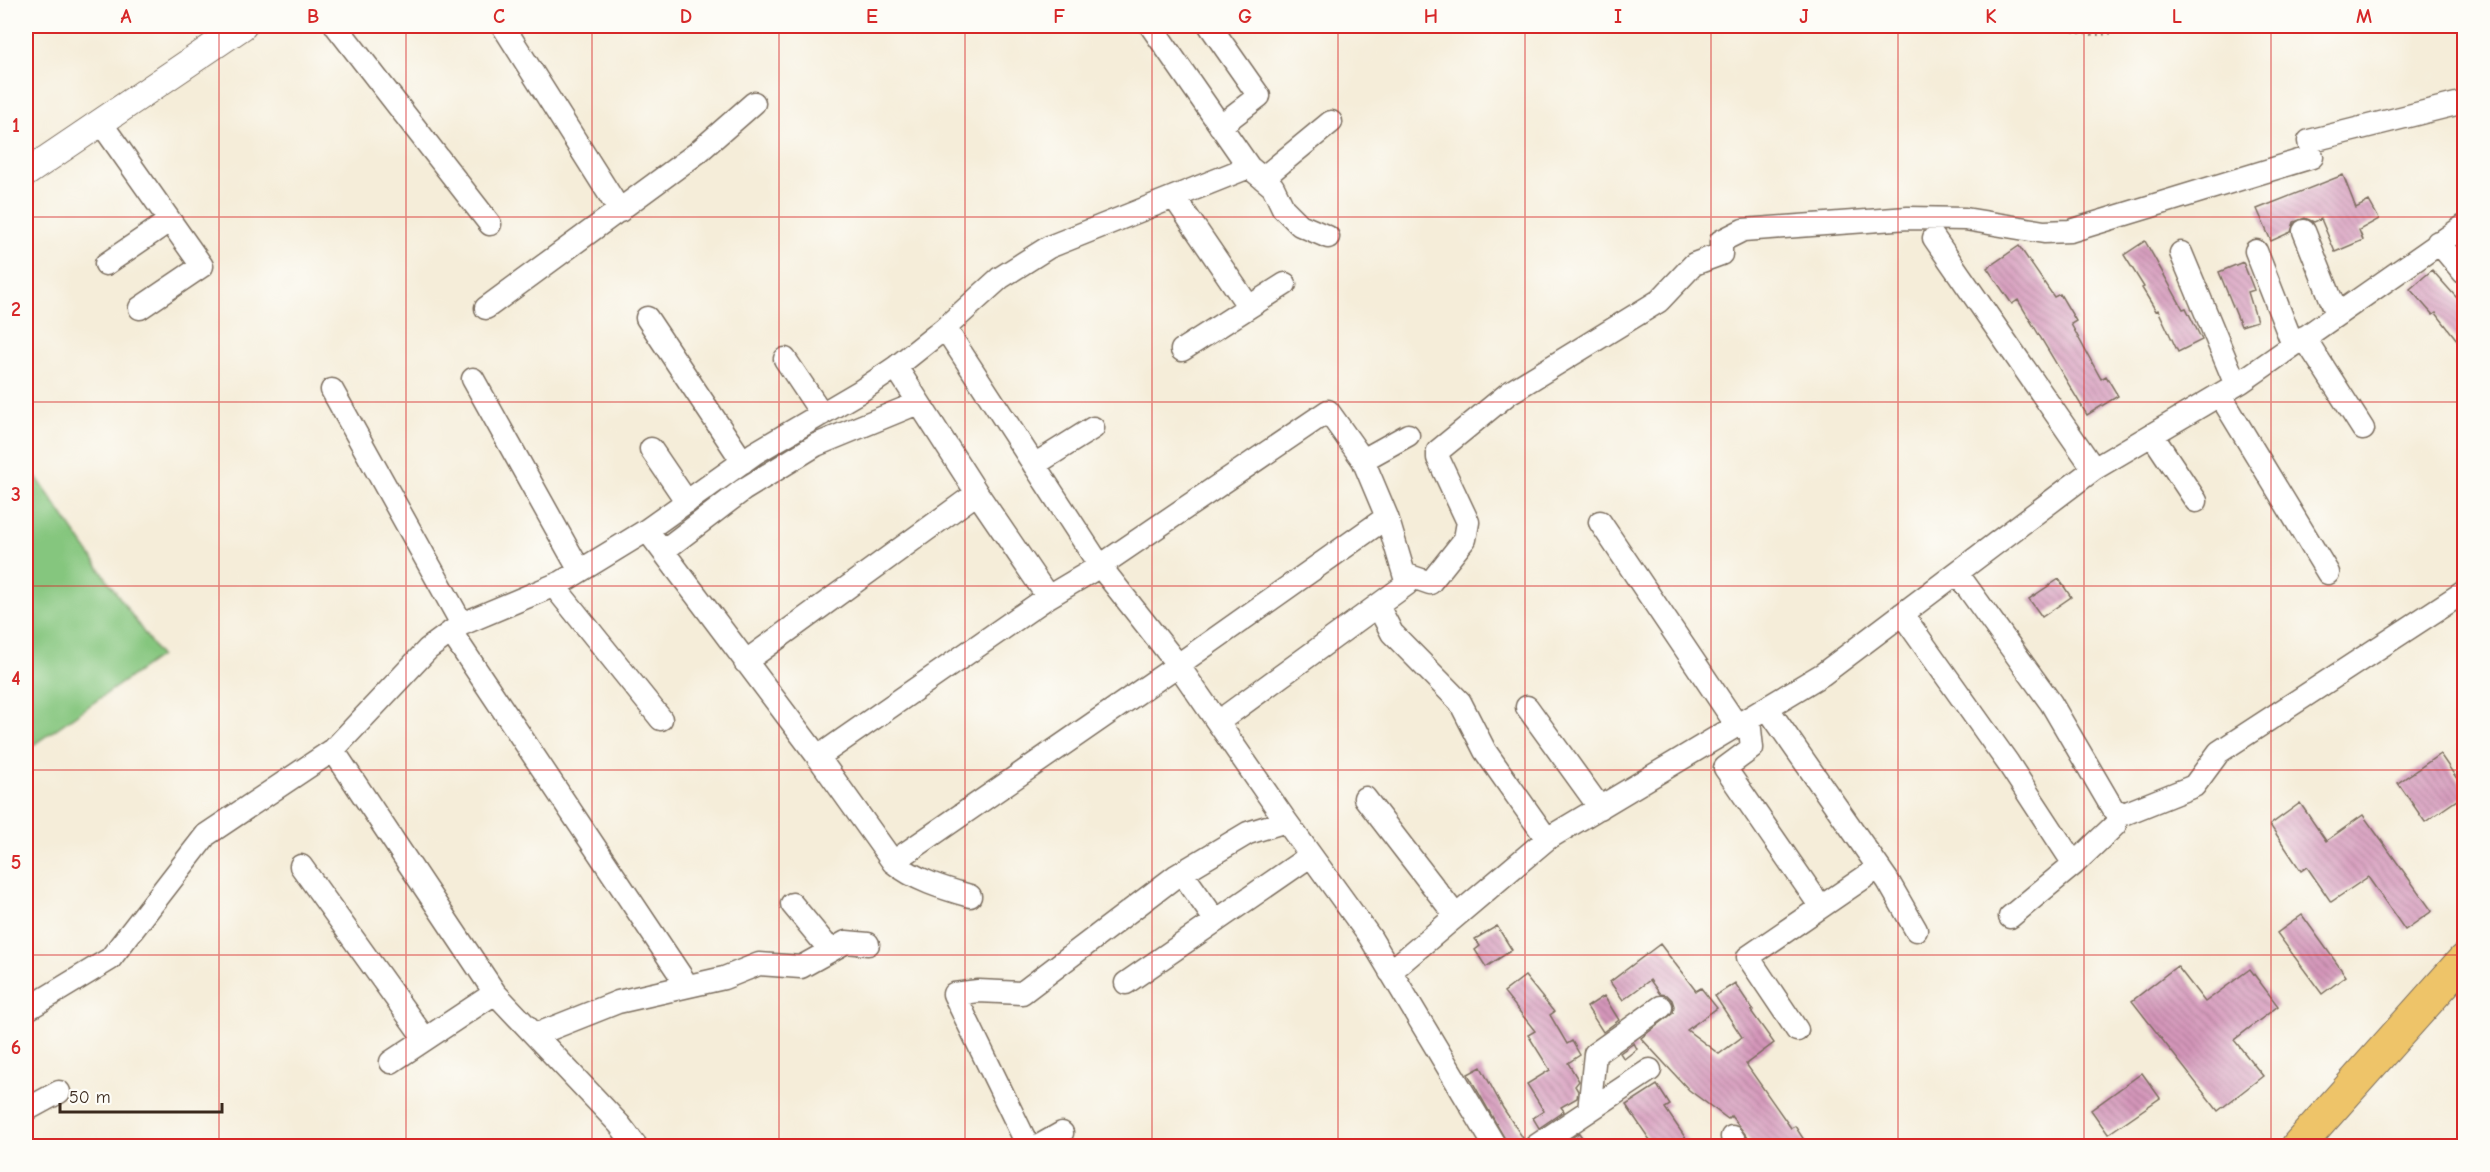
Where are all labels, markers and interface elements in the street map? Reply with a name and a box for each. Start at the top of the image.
text: A [120,5,132,28]
text: B [307,5,319,28]
text: C [493,5,505,28]
text: D [680,5,692,28]
text: E [866,5,878,28]
text: F [1053,5,1065,28]
text: G [1238,5,1252,28]
text: H [1424,5,1438,28]
text: I [1614,5,1622,28]
text: J [1799,5,1809,28]
text: K [1985,5,1997,28]
text: L [2172,5,2182,28]
text: M [2356,5,2372,28]
text: 1 [12,114,20,137]
text: 2 [11,298,21,321]
text: 3 [11,483,21,506]
text: 4 [11,667,21,690]
text: 5 [11,851,21,874]
text: 6 [11,1036,21,1059]
scale bar [60,1076,222,1114]
text: 50 m [69,1087,111,1108]

